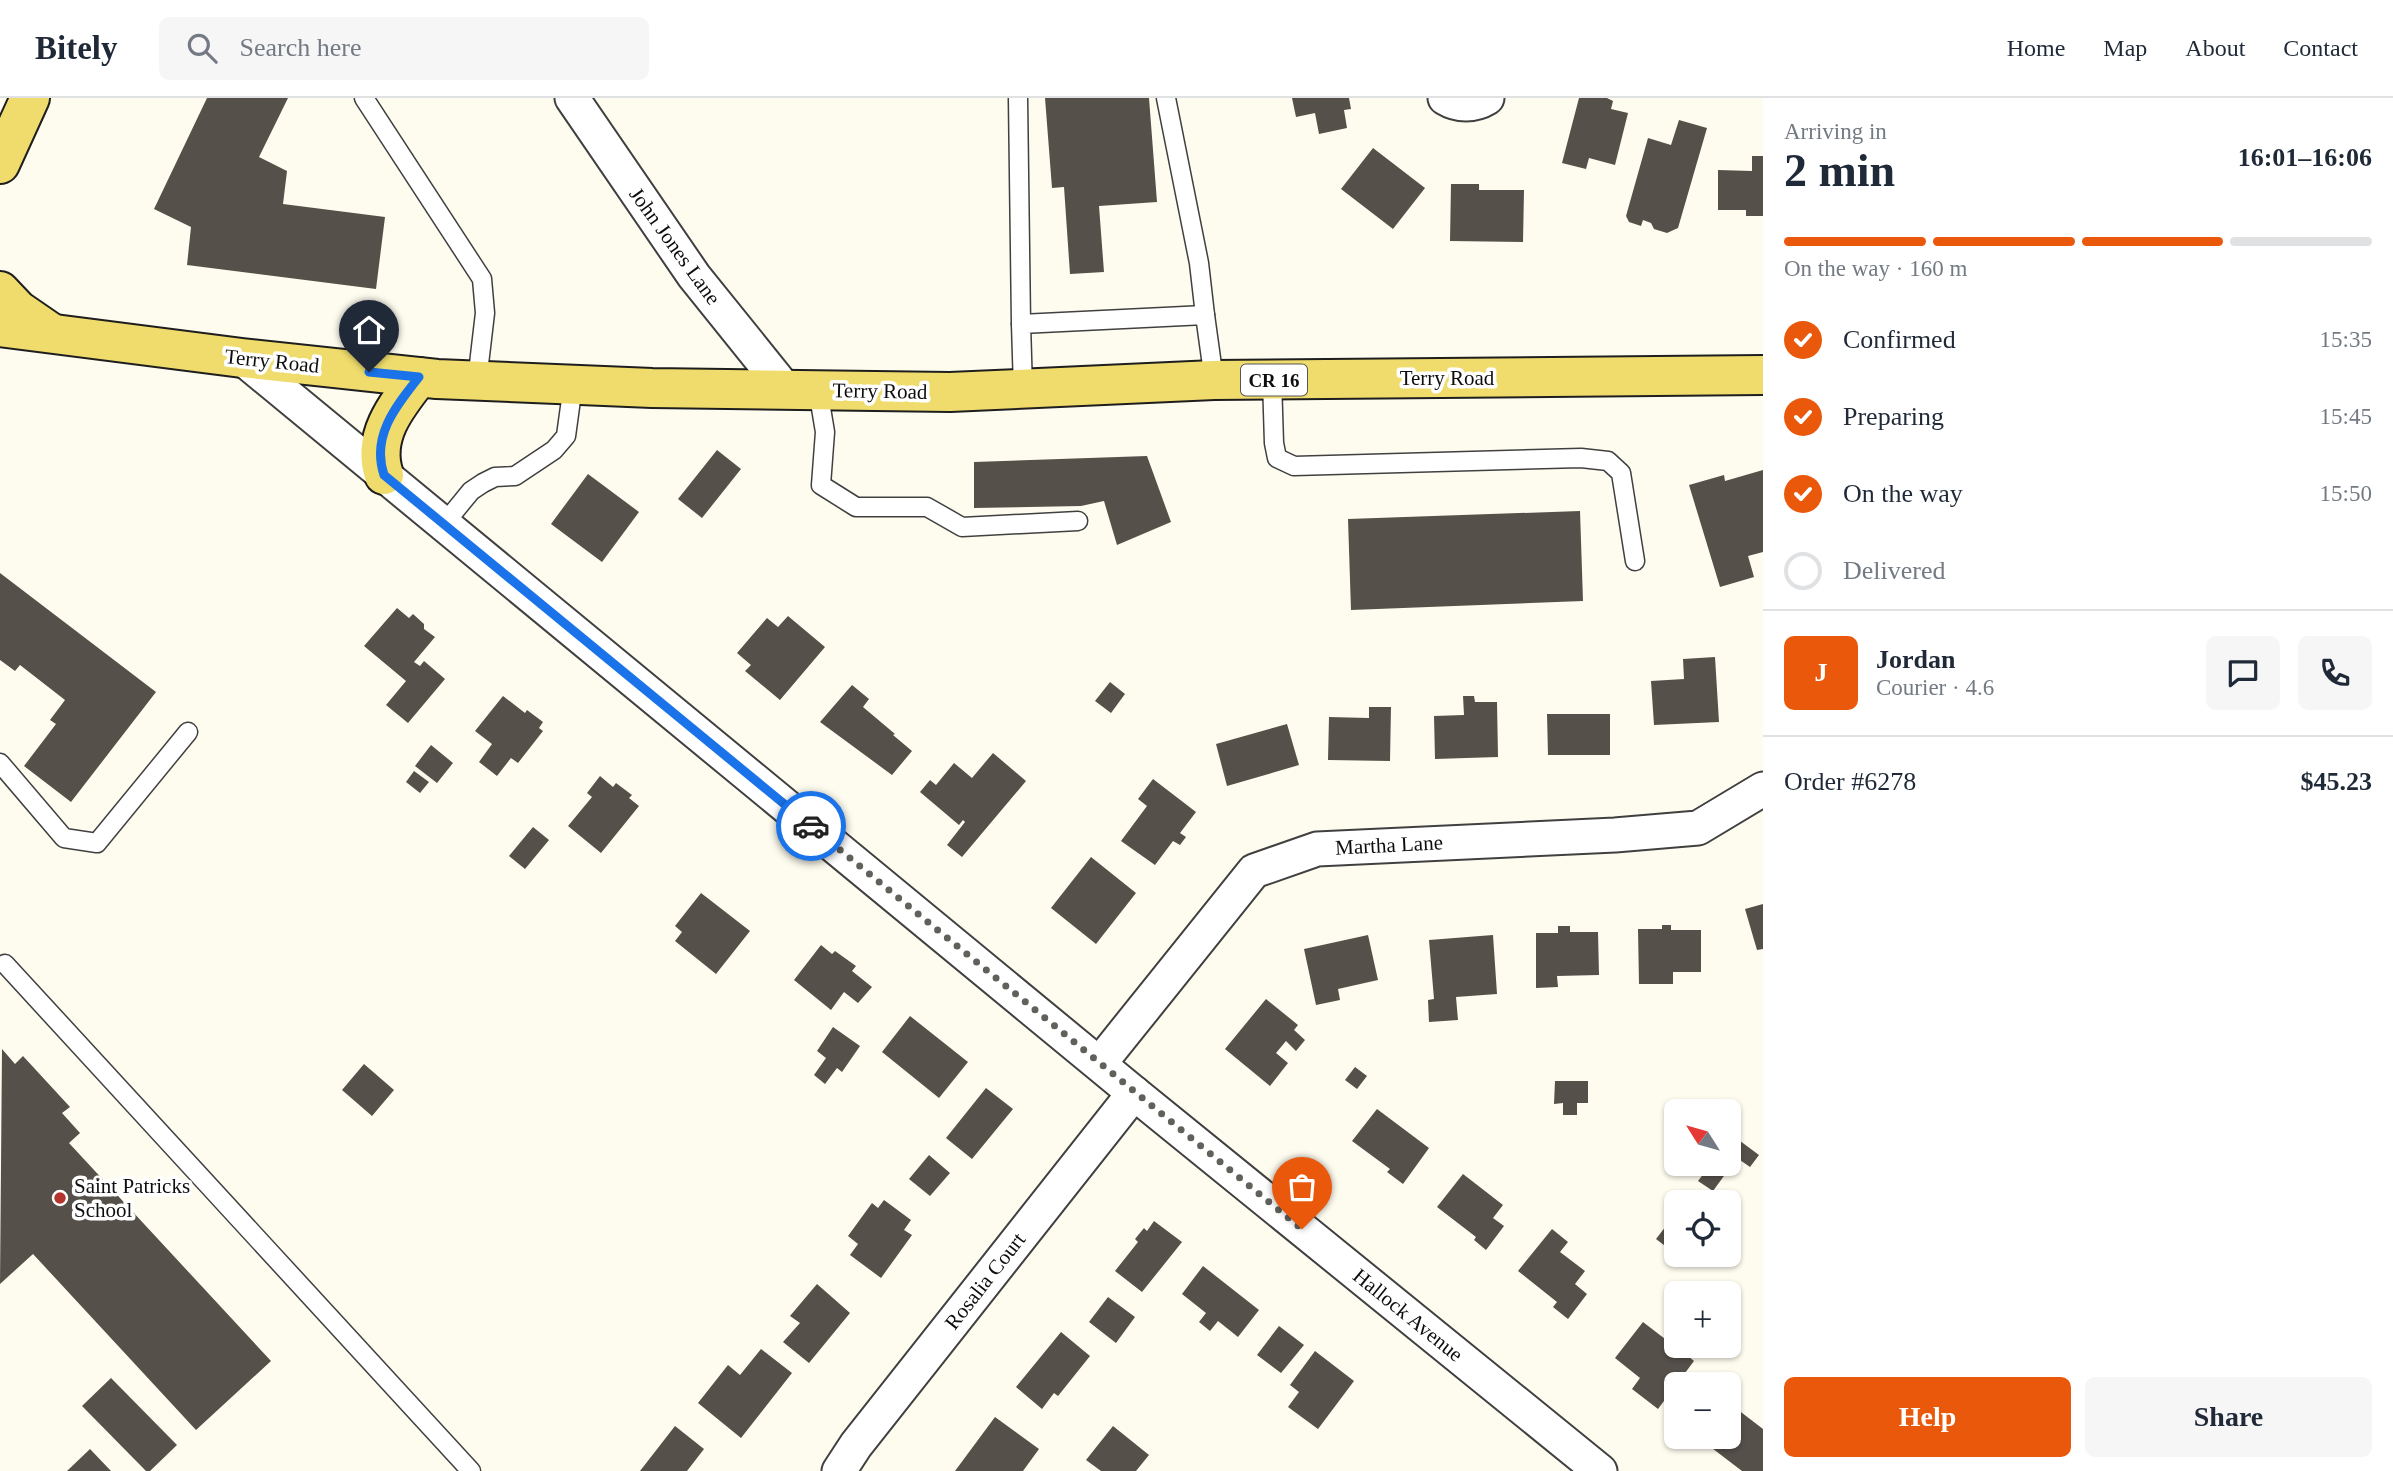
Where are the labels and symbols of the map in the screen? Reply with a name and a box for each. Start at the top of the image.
street label: John Jones Lane [624,183,726,309]
pin [339,300,399,372]
street label: Terry Road [224,344,321,378]
road number: CR 16 [1241,364,1307,396]
street label: Terry Road [1400,366,1495,390]
street label: Terry Road [832,378,928,404]
courier [776,791,846,861]
street label: Martha Lane [1335,830,1443,860]
north arrow [1664,1099,1741,1176]
pin [1272,1157,1332,1229]
place label: Saint Patricks School [74,1174,190,1222]
marker: Saint Patricks School [52,1190,68,1206]
street label: Rosalia Court [940,1228,1030,1334]
street label: Hallock Avenue [1348,1263,1468,1367]

